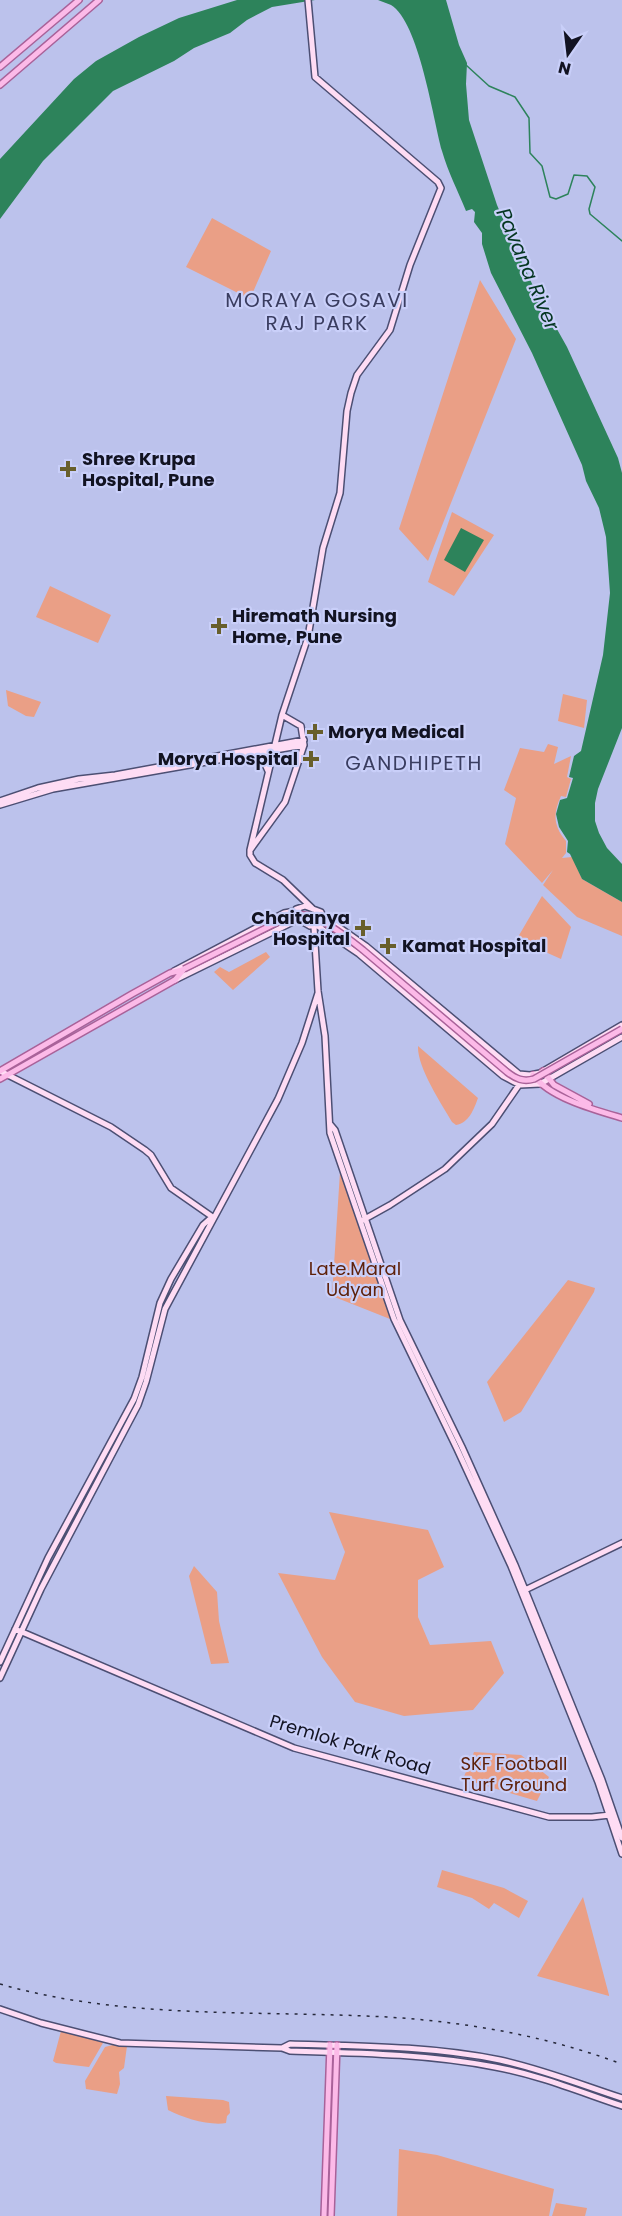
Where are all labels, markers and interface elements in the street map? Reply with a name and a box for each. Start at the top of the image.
north arrow [538,24,598,84]
text: N [556,55,573,81]
water label: Pavana River [490,204,567,335]
district label: MORAYA GOSAVI RAJ PARK [225,286,409,337]
place label: Shree Krupa Hospital, Pune [82,446,215,492]
marker: Shree Krupa Hospital, Pune [59,460,77,478]
place label: Hiremath Nursing Home, Pune [232,603,397,649]
marker: Hiremath Nursing Home, Pune [210,617,228,635]
place label: Morya Medical [328,719,465,744]
marker: Morya Medical [306,723,324,741]
place label: Morya Hospital [158,746,298,771]
district label: GANDHIPETH [345,749,483,777]
marker: Morya Hospital [302,750,320,768]
place label: Chaitanya Hospital [251,905,350,951]
marker: Chaitanya Hospital [354,919,372,937]
place label: Kamat Hospital [402,933,546,958]
marker: Kamat Hospital [379,937,397,955]
park label: Late.Maral Udyan [309,1256,401,1302]
street label: Premlok Park Road [267,1708,434,1781]
park label: SKF Football Turf Ground [460,1751,568,1797]

